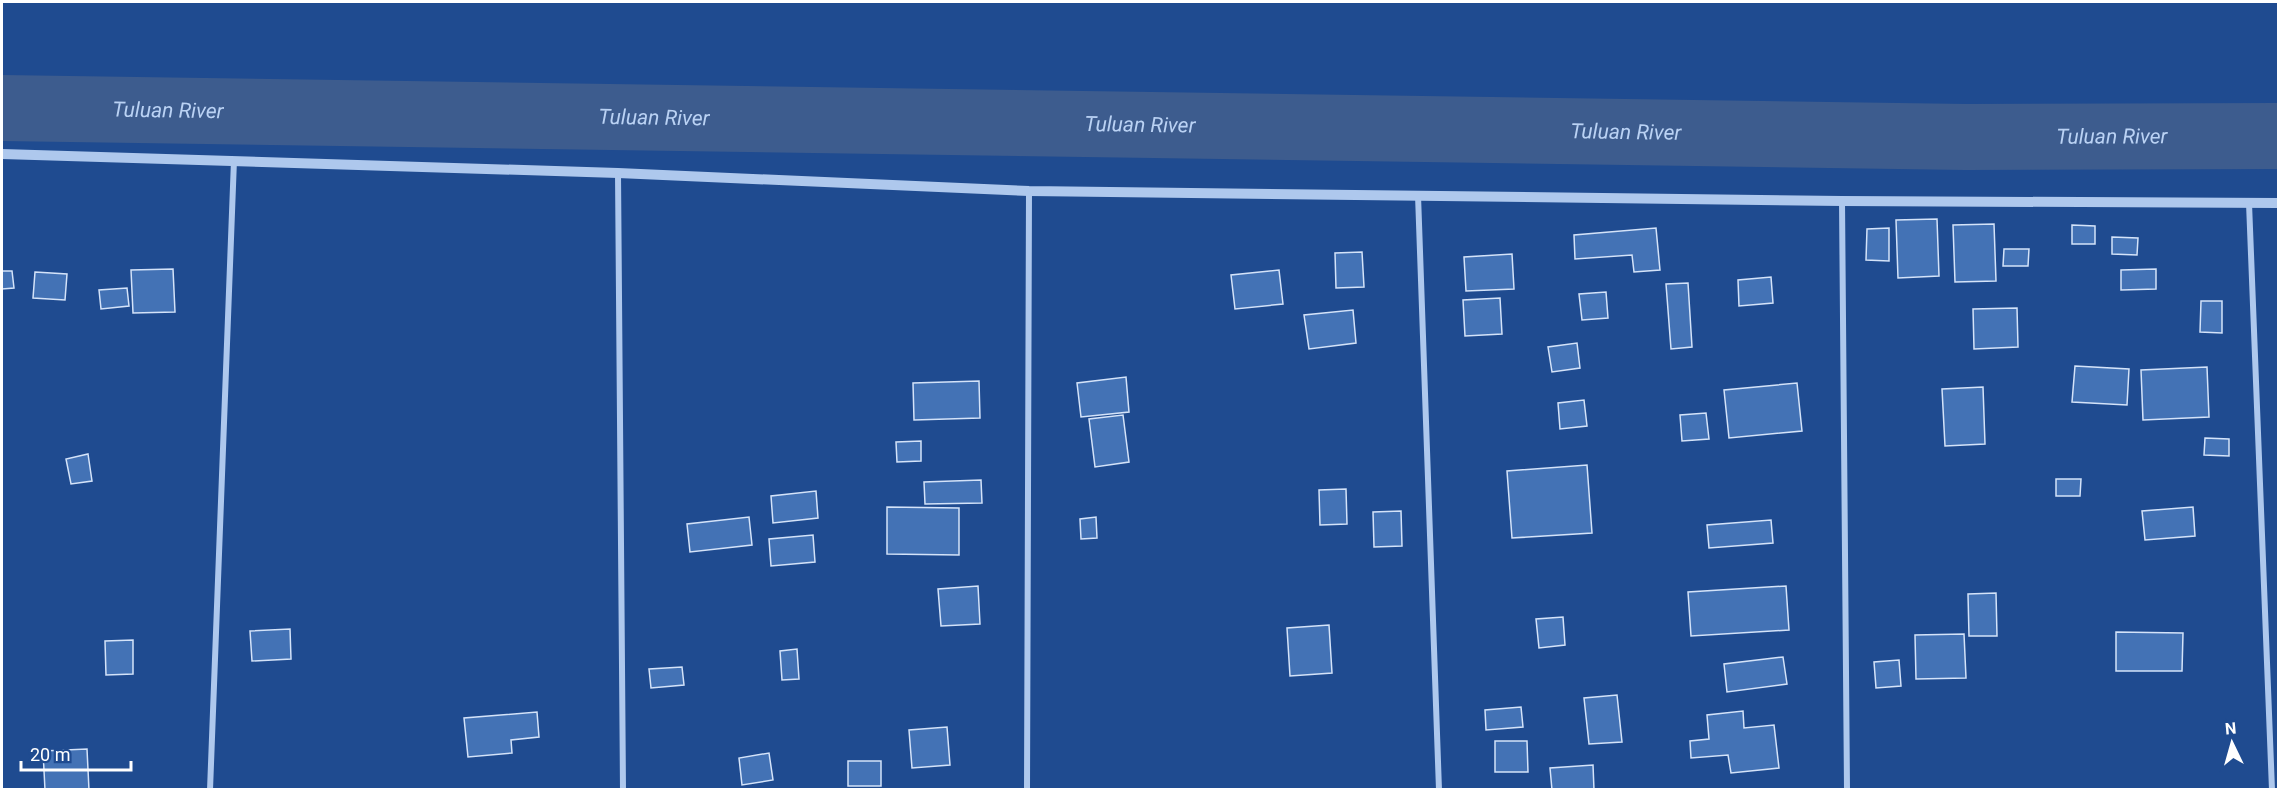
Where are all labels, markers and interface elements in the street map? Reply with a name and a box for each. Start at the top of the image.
water label: Tuluan River [112,98,225,123]
water label: Tuluan River [598,105,711,130]
water label: Tuluan River [1084,112,1197,138]
water label: Tuluan River [1570,119,1683,145]
water label: Tuluan River [2056,124,2168,149]
north arrow [2202,713,2262,773]
text: N [2224,719,2237,739]
scale bar [21,734,130,772]
text: 20 m [30,744,70,765]

